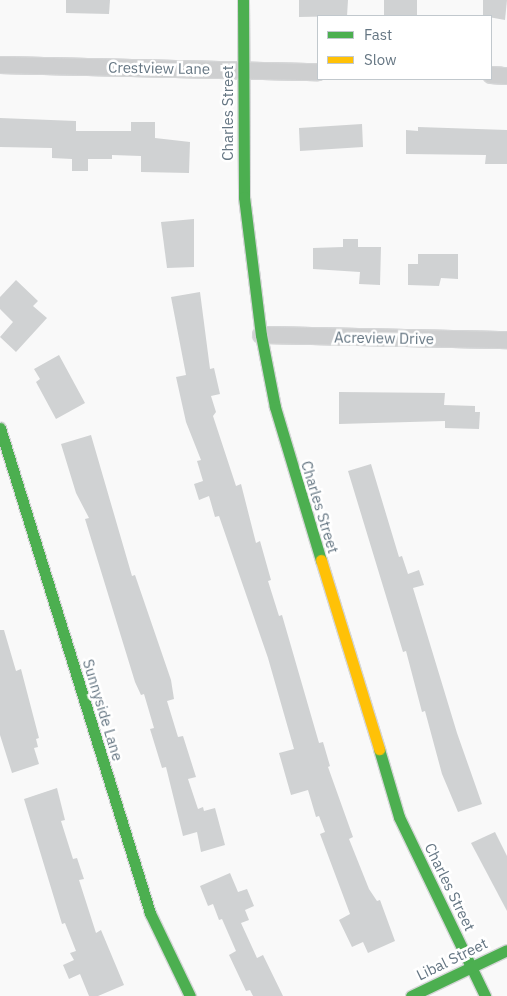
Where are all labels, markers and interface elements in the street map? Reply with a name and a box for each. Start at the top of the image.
legend [317,15,492,80]
text: Fast [364,25,392,44]
text: Slow [364,50,397,69]
street label: Crestview Lane [108,58,210,78]
street label: Charles Street [219,65,237,161]
street label: Acreview Drive [334,328,434,348]
street label: Charles Street [297,459,343,555]
street label: Sunnyside Lane [79,657,127,763]
street label: Charles Street [421,840,479,934]
street label: Libal Street [414,934,490,984]

